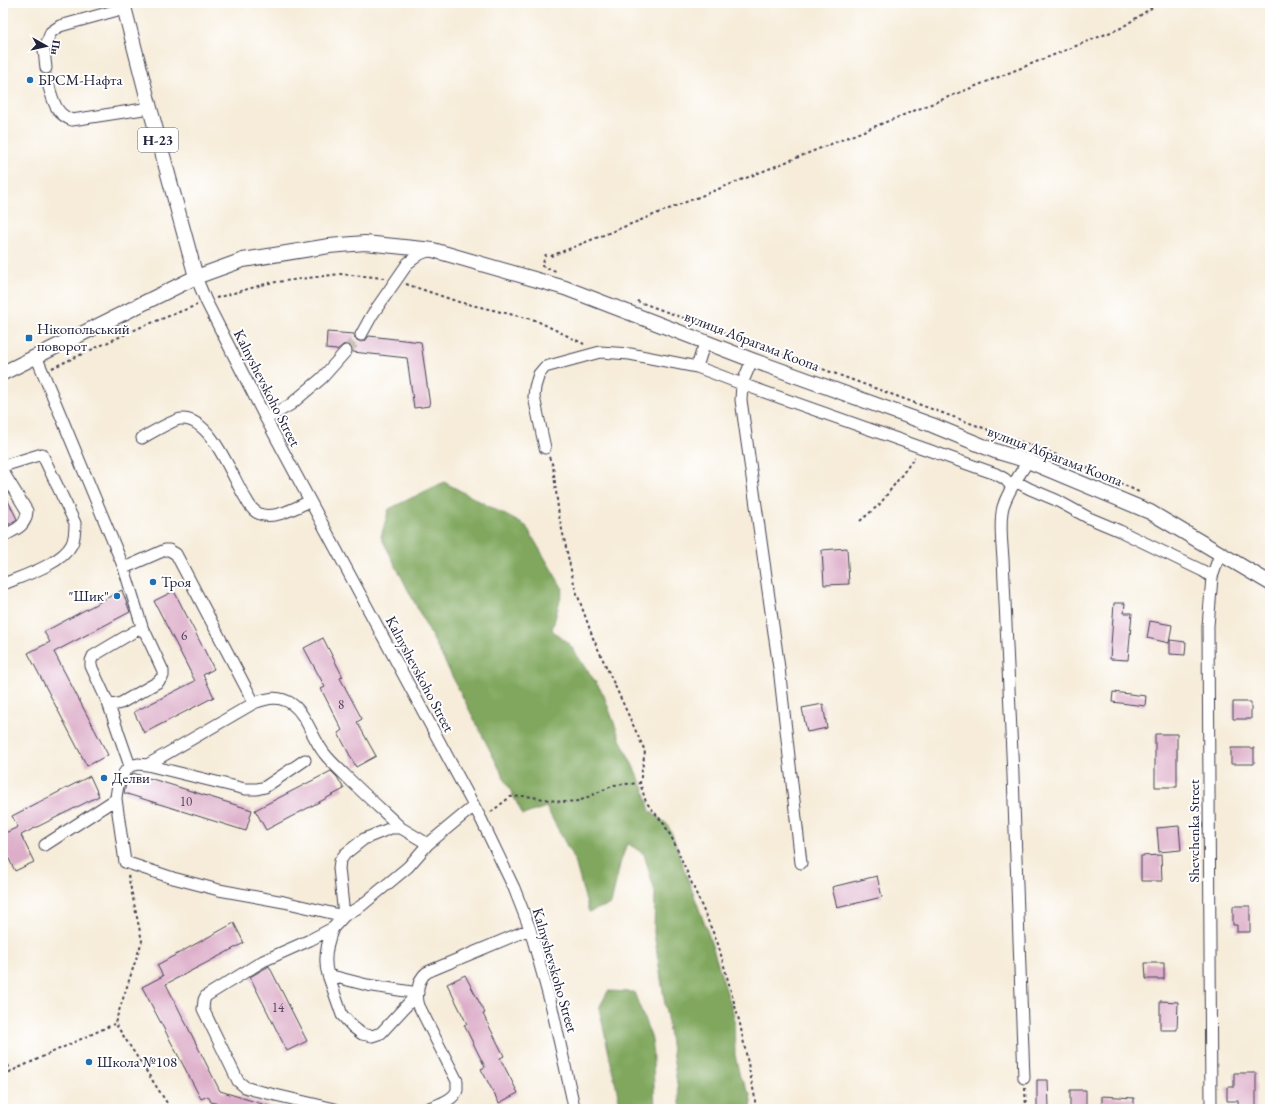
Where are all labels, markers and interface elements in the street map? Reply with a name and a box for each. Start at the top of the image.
north arrow [26,26,66,66]
text: Пн [48,39,64,56]
place label: БРСМ-Нафта [38,70,122,89]
marker: БРСМ-Нафта [25,75,35,85]
road number: Н-23 [138,128,178,152]
street label: вулиця Абрагама Коопа [682,306,822,375]
place label: Нікопольський поворот [37,319,130,355]
street label: Kalnyshevskoho Street [230,326,305,450]
marker: Нікопольський поворот [24,333,34,343]
street label: вулиця Абрагама Коопа [985,421,1125,490]
place label: Троя [161,572,192,591]
marker: Троя [148,577,158,587]
place label: "Шик" [68,586,109,605]
marker: "Шик" [112,591,122,601]
street label: Kalnyshevskoho Street [382,612,459,735]
house number: 6 [181,627,187,644]
house number: 8 [338,696,344,713]
place label: Делви [112,768,150,787]
marker: Делви [99,773,109,783]
street label: Shevchenka Street [1184,779,1203,883]
house number: 10 [180,793,192,810]
street label: Kalnyshevskoho Street [529,905,582,1035]
house number: 14 [272,999,285,1016]
place label: Школа №108 [97,1052,177,1071]
marker: Школа №108 [84,1057,94,1067]

